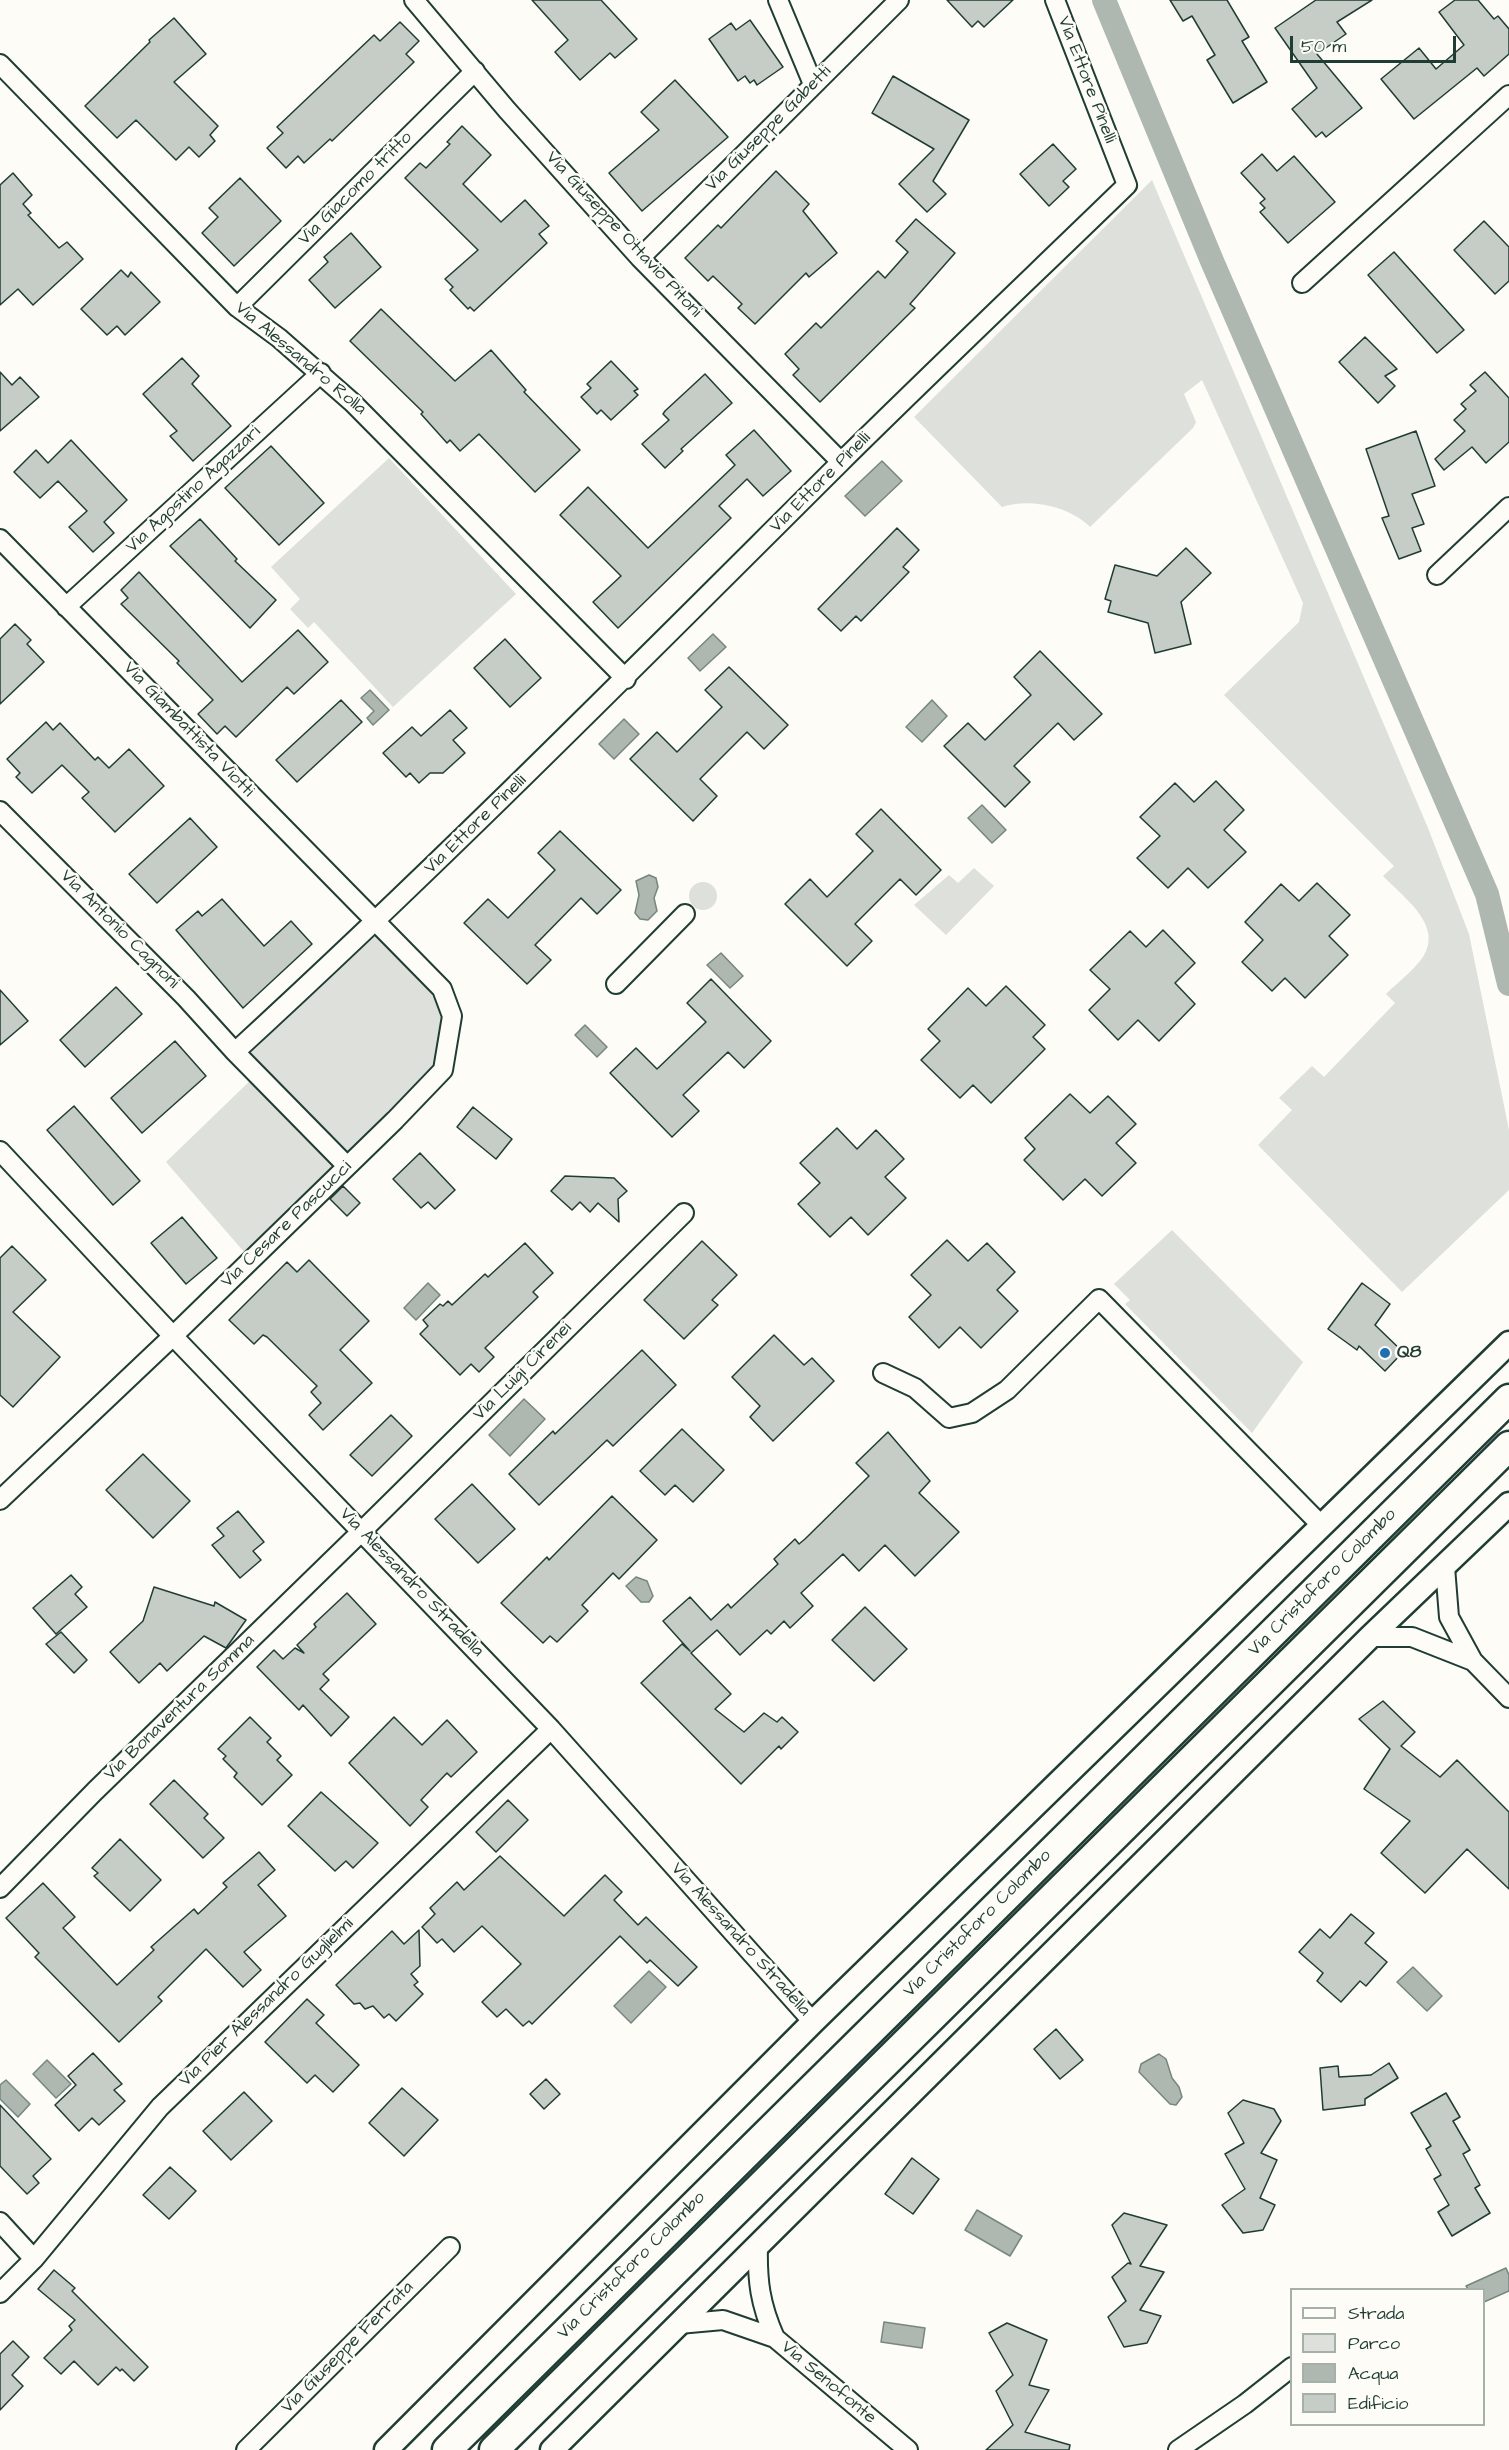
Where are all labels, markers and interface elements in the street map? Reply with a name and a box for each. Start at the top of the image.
street label: Via Ettore Pinelli [1052,14,1120,146]
scale bar [1293,24,1460,62]
text: 50 m [1301,34,1346,59]
street label: Via Giuseppe Gabetti [702,62,836,196]
street label: Via Giacomo tritto [295,128,417,250]
street label: Via Giuseppe Ottavio Pitoni [540,148,706,322]
street label: Via Alessandro Rolla [230,298,370,420]
street label: Via Agostino Agazzari [122,422,266,558]
street label: Via Ettore Pinelli [766,428,876,538]
street label: Via Giambattista Viotti [118,658,258,802]
street label: Via Ettore Pinelli [420,771,532,879]
street label: Via Antonio Cagnoni [55,866,183,994]
street label: Via Cesare Pascucci [217,1157,357,1293]
street label: Via Luigi Cirenei [469,1318,577,1426]
place label: Q8 [1397,1342,1422,1364]
marker: Q8 [1378,1346,1392,1360]
street label: Via Alessandro Stradella [334,1504,488,1662]
street label: Via Cristoforo Colombo [1245,1505,1401,1661]
street label: Via Bonaventura Somma [100,1630,260,1786]
street label: Via Cristoforo Colombo [900,1846,1056,2002]
street label: Via Alessandro Stradella [665,1859,815,2021]
street label: Via Pier Alessandro Guglielmi [175,1914,359,2092]
street label: Via Cristoforo Colombo [554,2188,710,2344]
street label: Via Giuseppe Ferrata [277,2277,419,2419]
legend [1290,2288,1485,2426]
text: Strada [1348,2301,1404,2326]
text: Parco [1348,2331,1400,2356]
street label: Via Senofonte [776,2337,880,2429]
text: Acqua [1348,2361,1398,2386]
text: Edificio [1348,2391,1408,2416]

